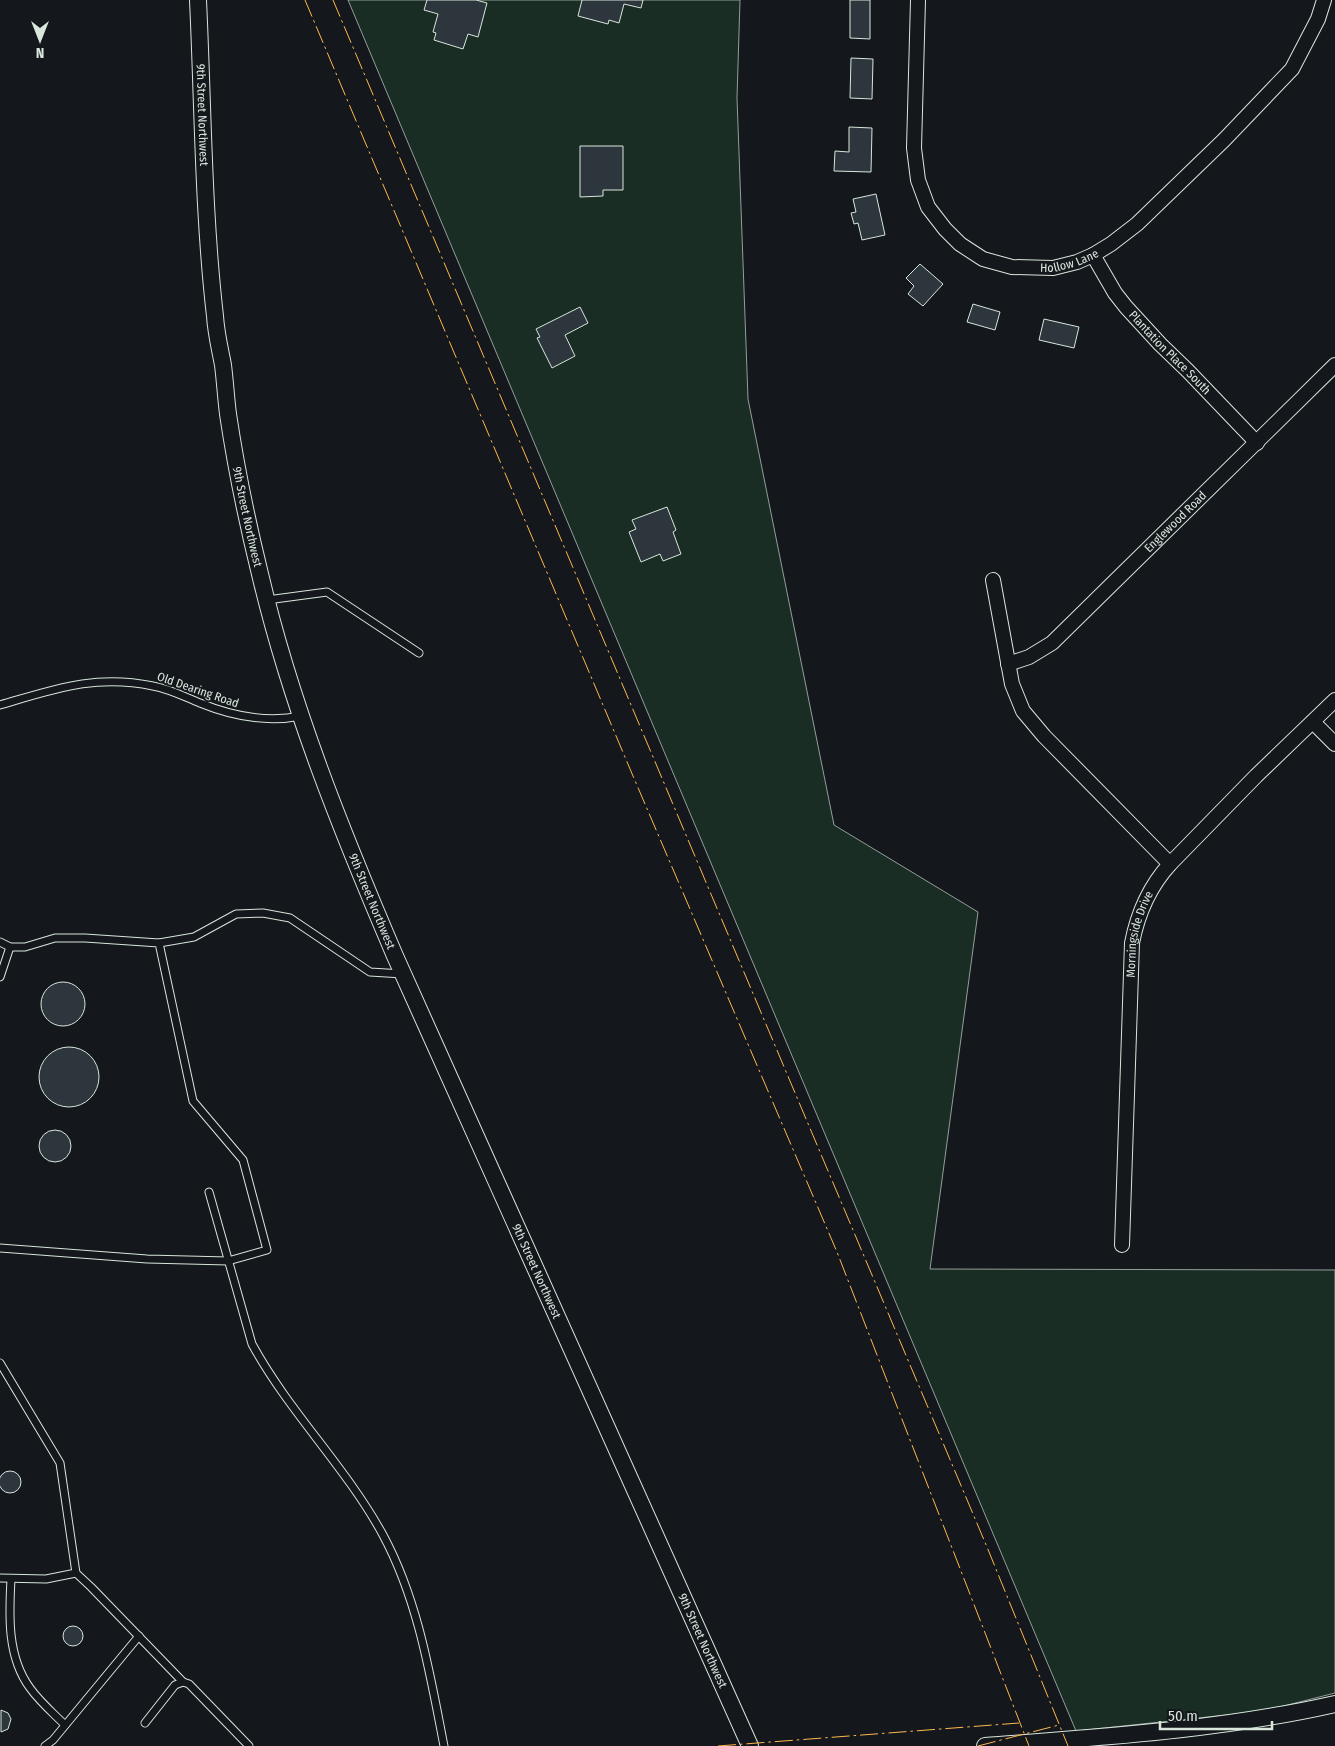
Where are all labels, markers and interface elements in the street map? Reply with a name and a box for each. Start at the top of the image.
north arrow [15,15,65,65]
text: N [36,44,44,61]
street label: 9th Street Northwest [194,64,211,166]
street label: Hollow Lane [1040,246,1101,275]
street label: Plantation Place South [1126,308,1214,397]
street label: 9th Street Northwest [230,465,265,568]
street label: Englewood Road [1141,488,1209,555]
street label: Old Dearing Road [155,669,241,711]
street label: 9th Street Northwest [346,851,398,951]
street label: Morningside Drive [1124,888,1156,978]
street label: 9th Street Northwest [509,1222,564,1321]
street label: 9th Street Northwest [675,1591,730,1690]
scale bar [1160,1698,1272,1730]
text: 50 m [1168,1707,1198,1725]

